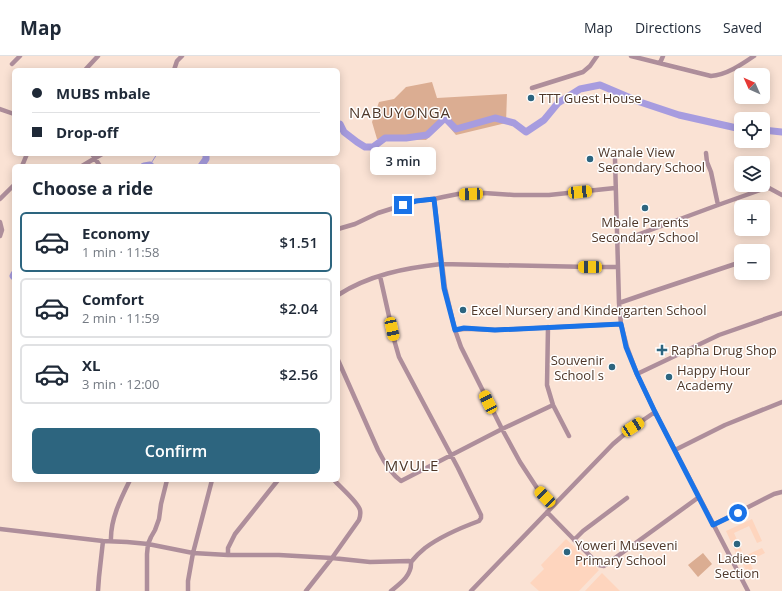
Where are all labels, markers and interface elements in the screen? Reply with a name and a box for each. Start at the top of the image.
text: Map [20,15,61,41]
text: Map [584,18,613,37]
text: Directions [635,18,701,37]
text: Saved [723,18,762,37]
north arrow [734,68,770,104]
map controls [734,68,770,280]
text: MUBS mbale [56,83,150,103]
place label: TTT Guest House [539,89,642,107]
marker: TTT Guest House [526,93,536,103]
district label: NABUYONGA [349,102,451,122]
button: locate [734,112,770,148]
text: Drop-off [56,122,118,142]
place label: Wanale View Secondary School [598,143,705,176]
callout: 3 min [370,147,436,175]
text: 3 min [385,152,421,170]
marker: Wanale View Secondary School [585,154,595,164]
button: layers [734,156,770,192]
text: Choose a ride [32,176,153,200]
car [567,185,593,199]
car [459,188,483,200]
route end [394,196,412,214]
button: + [734,200,770,236]
marker: Mbale Parents Secondary School [640,203,650,213]
place label: Mbale Parents Secondary School [591,213,699,246]
text: Economy [82,223,150,243]
icon: car [34,224,70,260]
text: $1.51 [280,232,318,252]
text: 1 min · 11:58 [82,243,159,261]
button: − [734,244,770,280]
car [578,261,602,273]
text: Comfort [82,289,144,309]
icon: car [34,290,70,326]
text: $2.04 [280,298,318,318]
place label: Excel Nursery and Kindergarten School [471,301,706,319]
marker: Excel Nursery and Kindergarten School [458,305,468,315]
text: 2 min · 11:59 [82,309,159,327]
car [384,316,400,342]
place label: Rapha Drug Shop [671,341,777,359]
marker: Rapha Drug Shop [656,344,668,356]
place label: Souvenir School s [551,351,605,384]
text: XL [82,355,100,375]
icon: car [34,356,70,392]
place label: Happy Hour Academy [677,361,751,394]
marker: Souvenir School s [607,362,617,372]
text: $2.56 [280,364,318,384]
marker: Happy Hour Academy [664,372,674,382]
text: 3 min · 12:00 [82,375,159,393]
car [477,389,499,415]
car [620,415,646,439]
button: Confirm [32,428,320,474]
district label: MVULE [385,455,439,475]
car [532,484,558,510]
route start [729,504,747,522]
place label: Yoweri Museveni Primary School [575,536,678,569]
marker: Ladies Section [732,539,742,549]
marker: Yoweri Museveni Primary School [562,547,572,557]
place label: Ladies Section [715,549,759,582]

